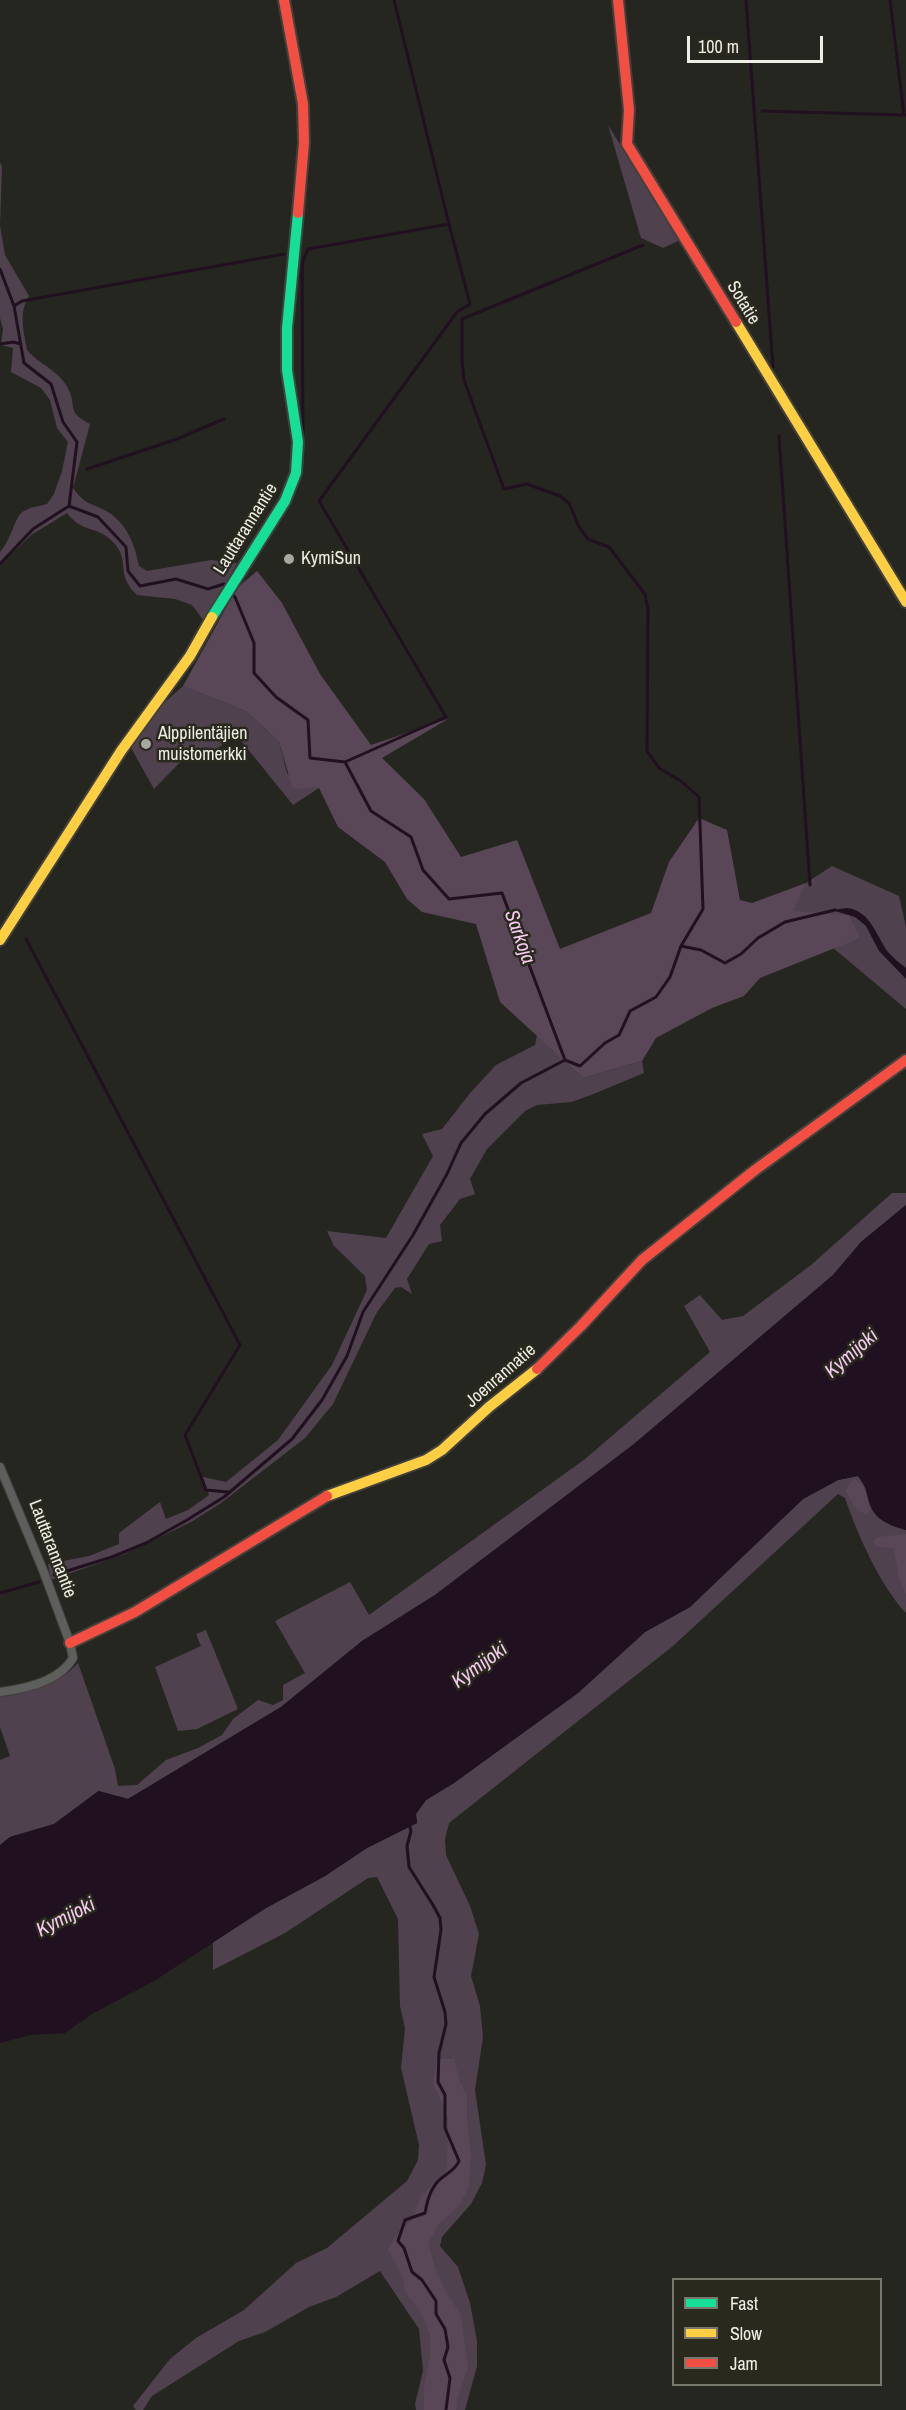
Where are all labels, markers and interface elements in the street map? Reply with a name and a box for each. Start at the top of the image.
scale bar [690,24,826,62]
text: 100 m [698,34,739,59]
street label: Sotatie [722,277,764,329]
street label: Lauttarannantie [209,479,283,579]
place label: KymiSun [301,548,361,570]
marker: KymiSun [282,552,296,566]
place label: Alppilentäjien muistomerkki [158,723,247,766]
marker: Alppilentäjien muistomerkki [139,737,153,751]
water label: Sarkoja [498,907,540,967]
water label: Kymijoki [820,1324,884,1384]
street label: Joenrannatie [461,1340,541,1412]
street label: Lauttarannantie [23,1497,81,1601]
water label: Kymijoki [448,1638,512,1694]
water label: Kymijoki [33,1893,99,1943]
legend [672,2278,882,2386]
text: Fast [730,2291,758,2316]
text: Slow [730,2321,762,2346]
text: Jam [730,2351,758,2376]

